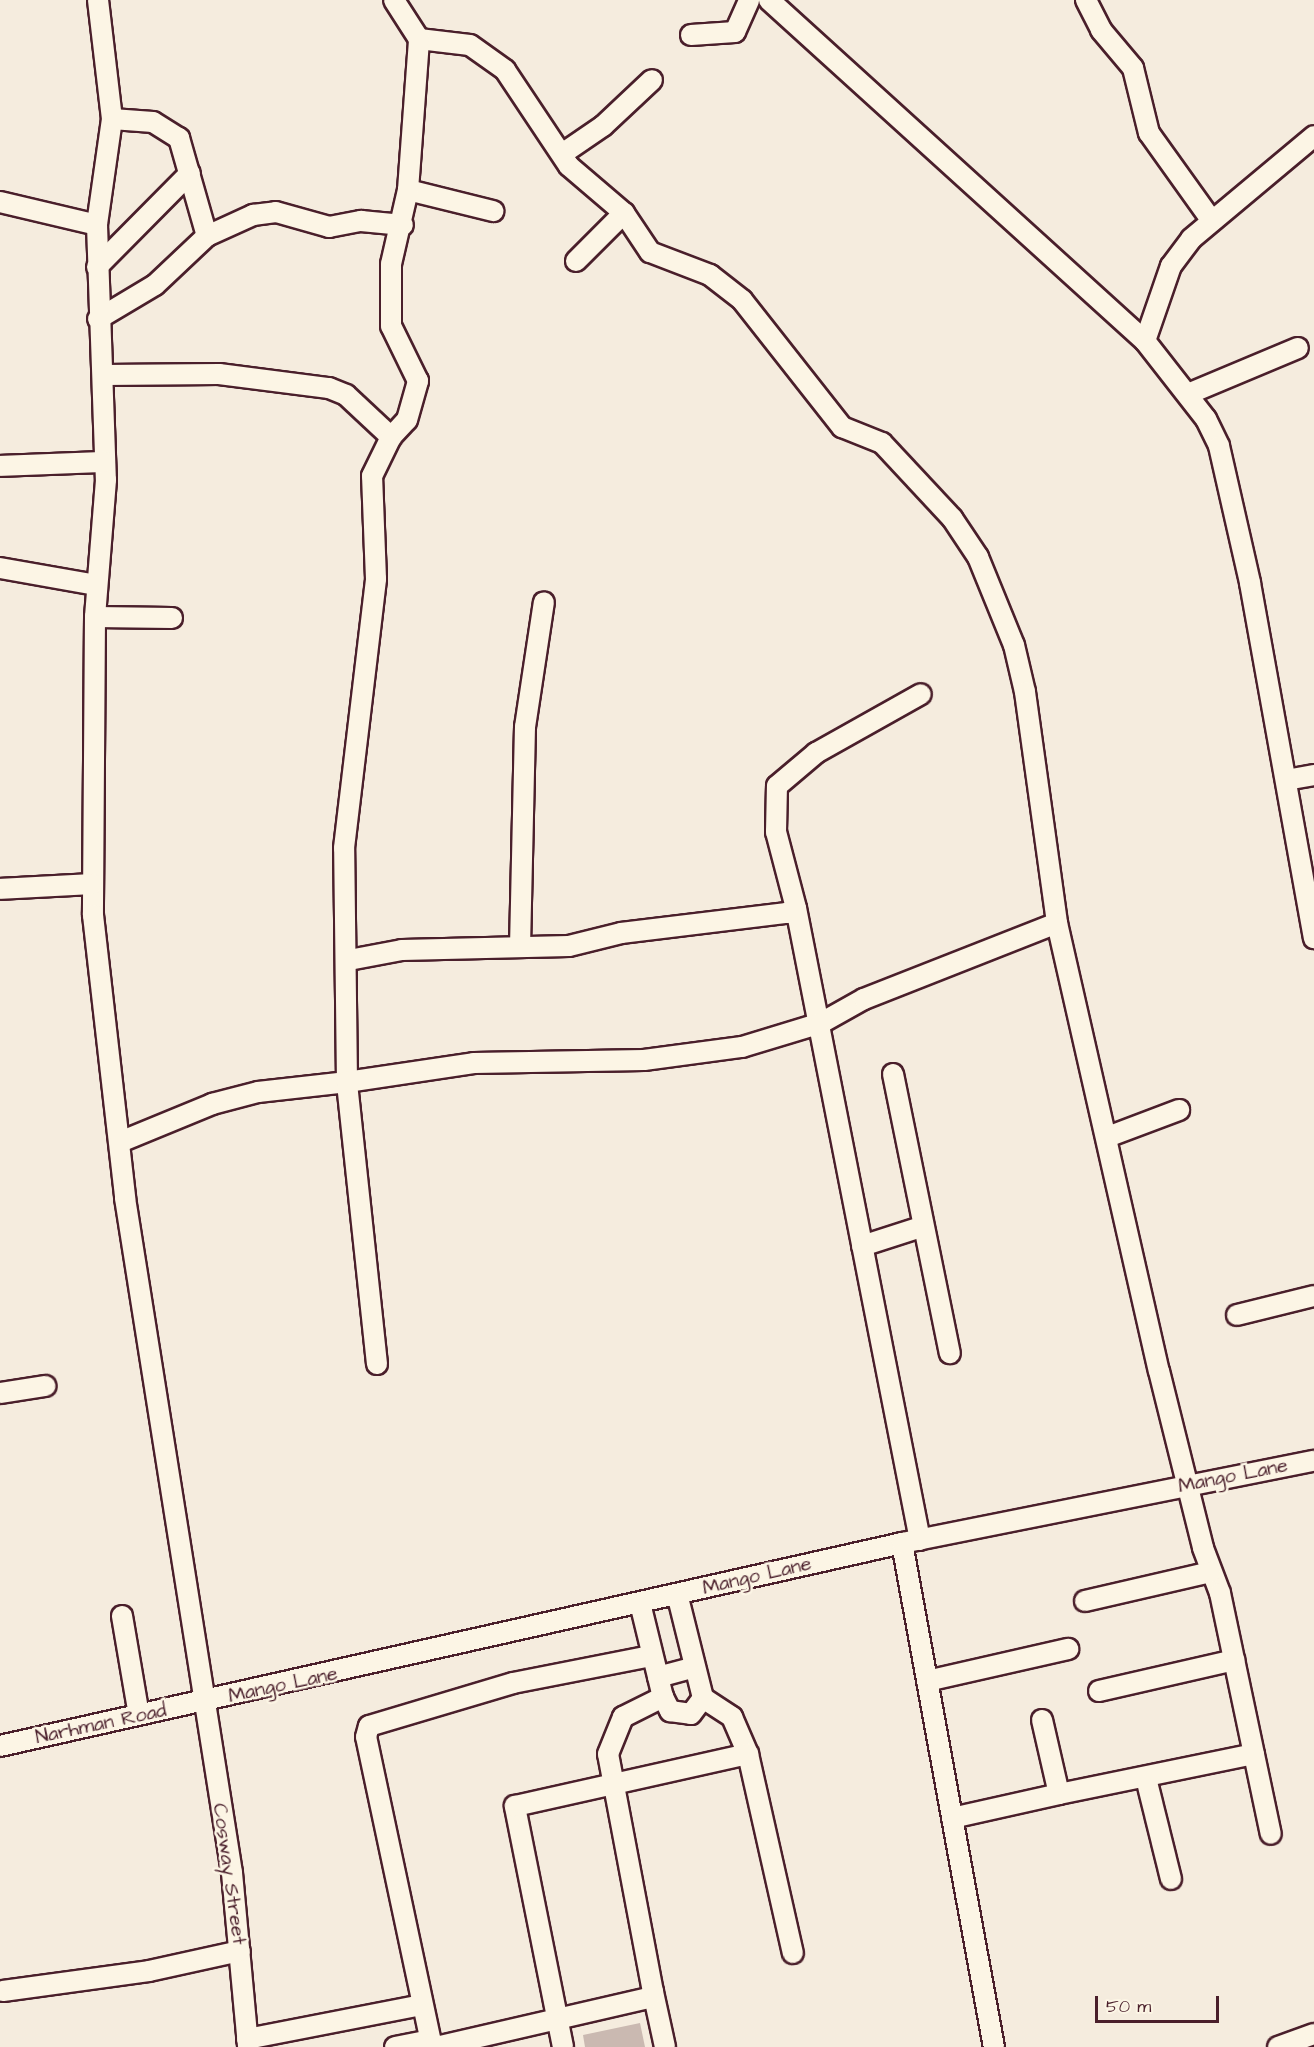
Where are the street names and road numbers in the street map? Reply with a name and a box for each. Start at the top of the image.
street label: Mango Lane [1176,1454,1290,1498]
street label: Mango Lane [700,1552,814,1600]
street label: Mango Lane [226,1662,340,1708]
street label: Narhman Road [33,1698,169,1750]
street label: Cosway Street [207,1802,251,1946]

